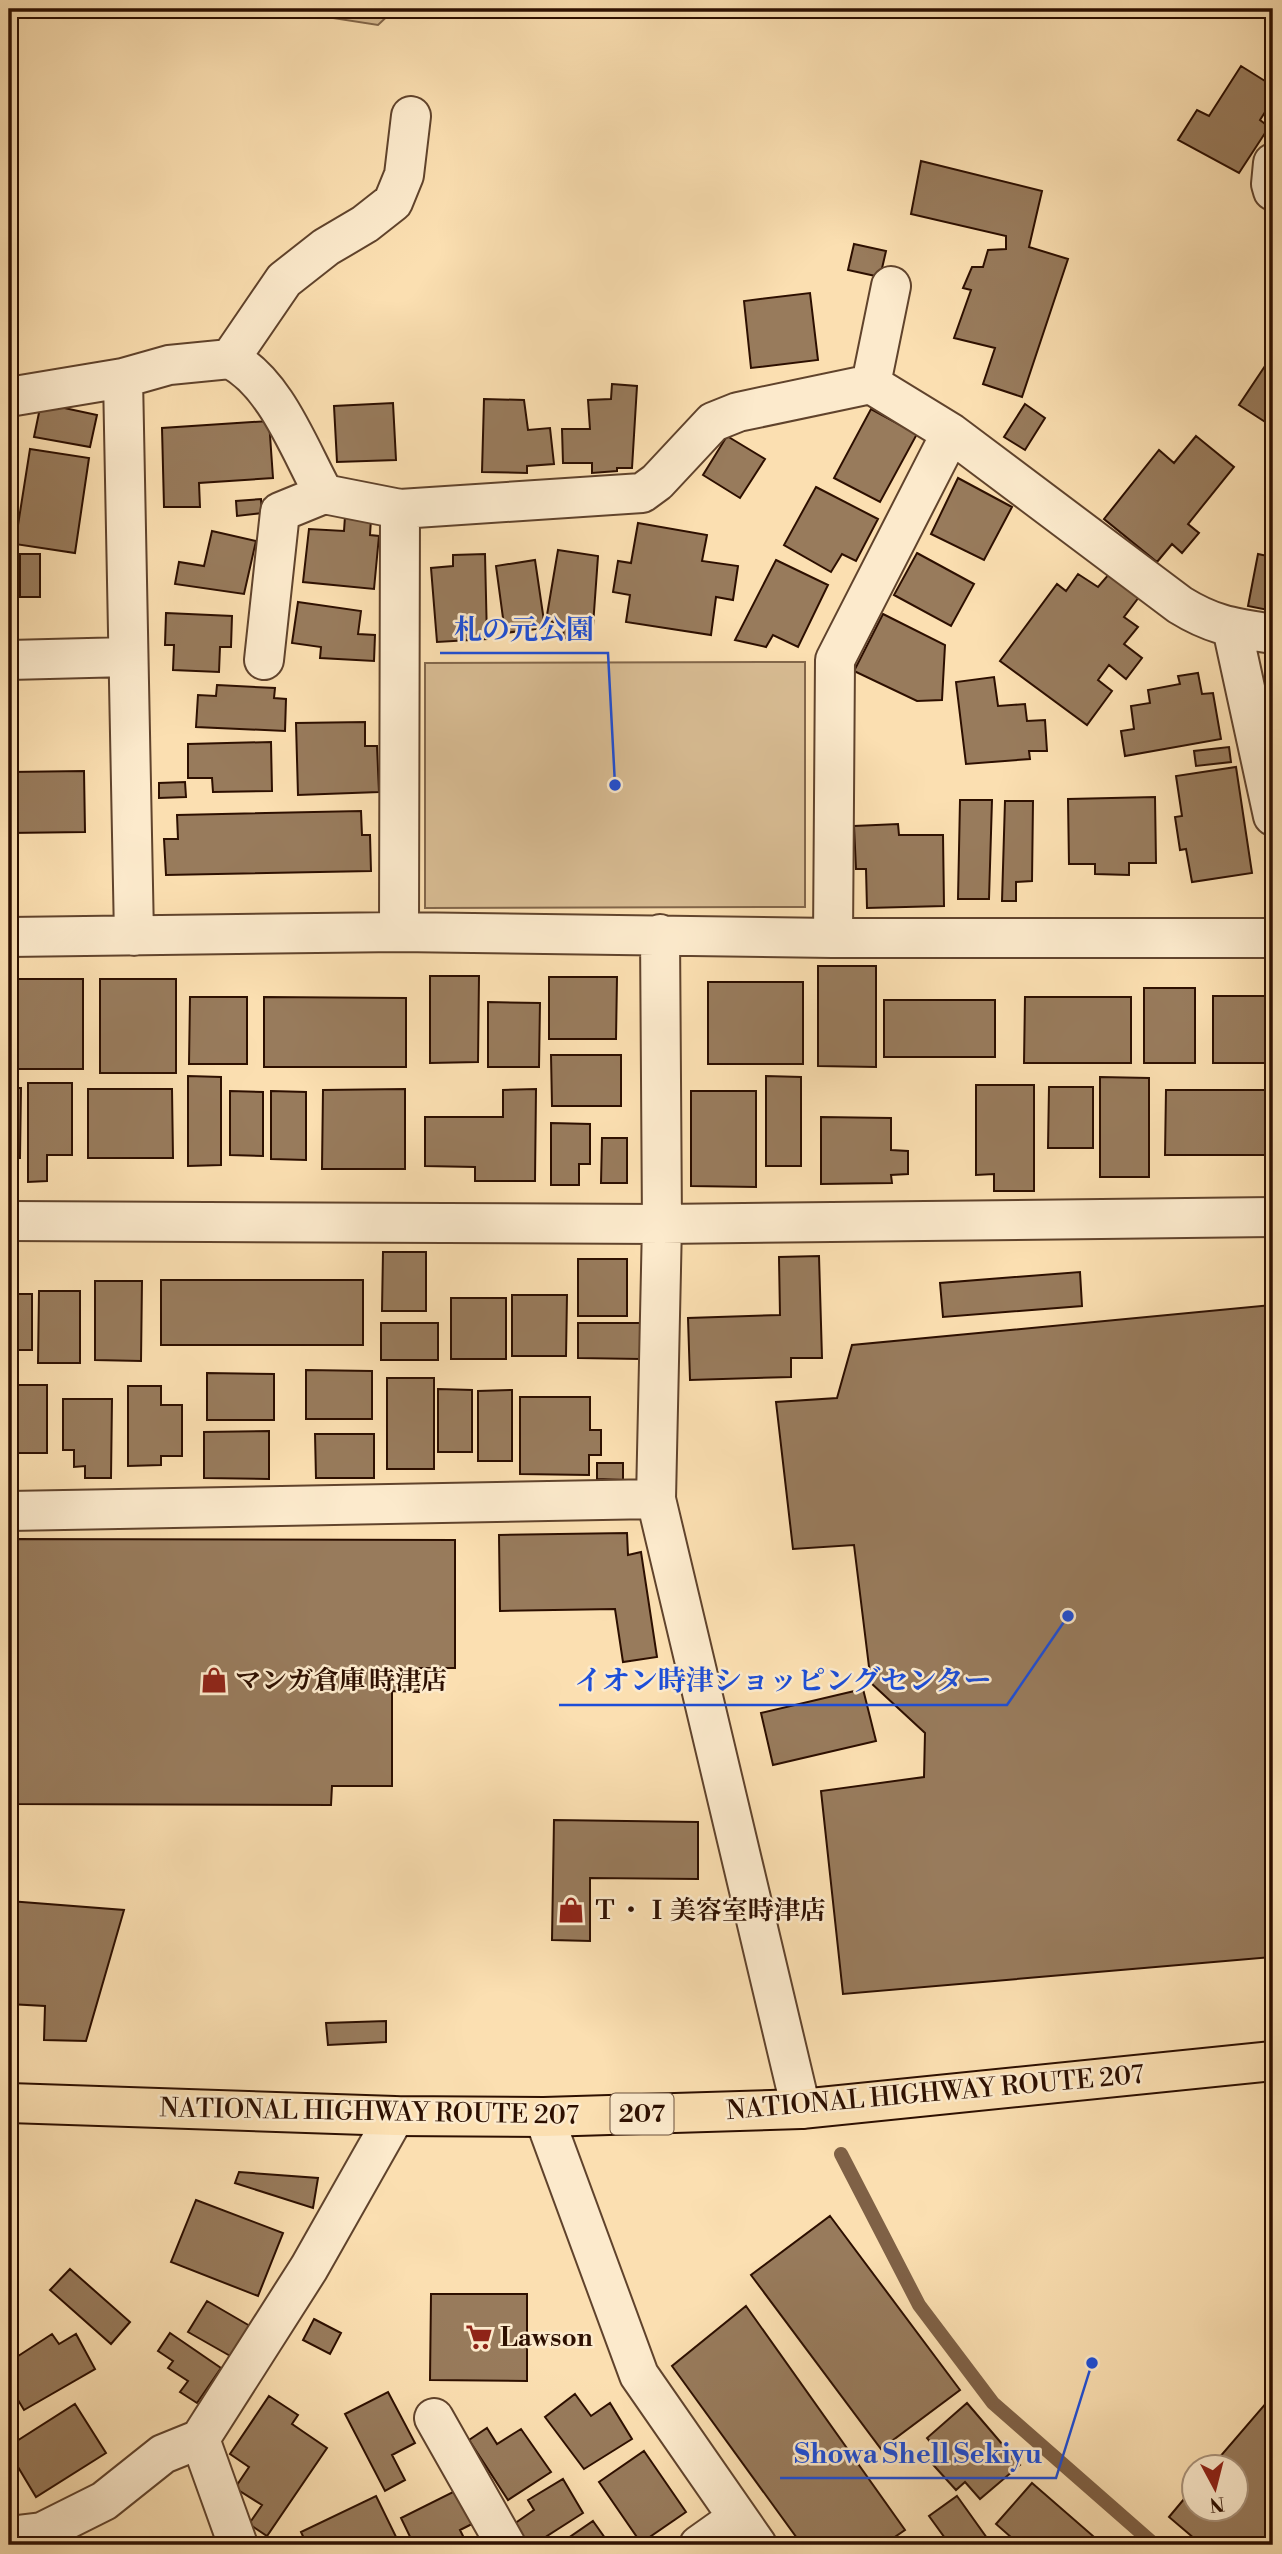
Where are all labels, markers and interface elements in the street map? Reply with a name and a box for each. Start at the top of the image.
callout: 札の元公園 [440,604,608,653]
text: 札の元公園 [454,613,594,648]
callout: イオン時津ショッピングセンター [559,1656,1007,1705]
text: イオン時津ショッピングセンター [575,1664,991,1699]
shop icon: マンガ倉庫 時津店 [199,1665,229,1695]
place label: マンガ倉庫 時津店 [235,1665,447,1697]
shop icon: Ｔ・Ｉ美容室時津店 [556,1895,586,1925]
place label: Ｔ・Ｉ美容室時津店 [592,1895,826,1927]
street label: NATIONAL HIGHWAY ROUTE 207 [725,2059,1145,2127]
street label: NATIONAL HIGHWAY ROUTE 207 [159,2092,579,2132]
road number: 207 [610,2094,674,2134]
supermarket icon: Lawson [464,2322,494,2352]
place label: Lawson [500,2322,593,2354]
callout: Showa Shell Sekiyu [780,2429,1056,2478]
text: Showa Shell Sekiyu [794,2437,1042,2472]
north arrow [1180,2452,1250,2522]
text: N [1208,2491,1226,2517]

